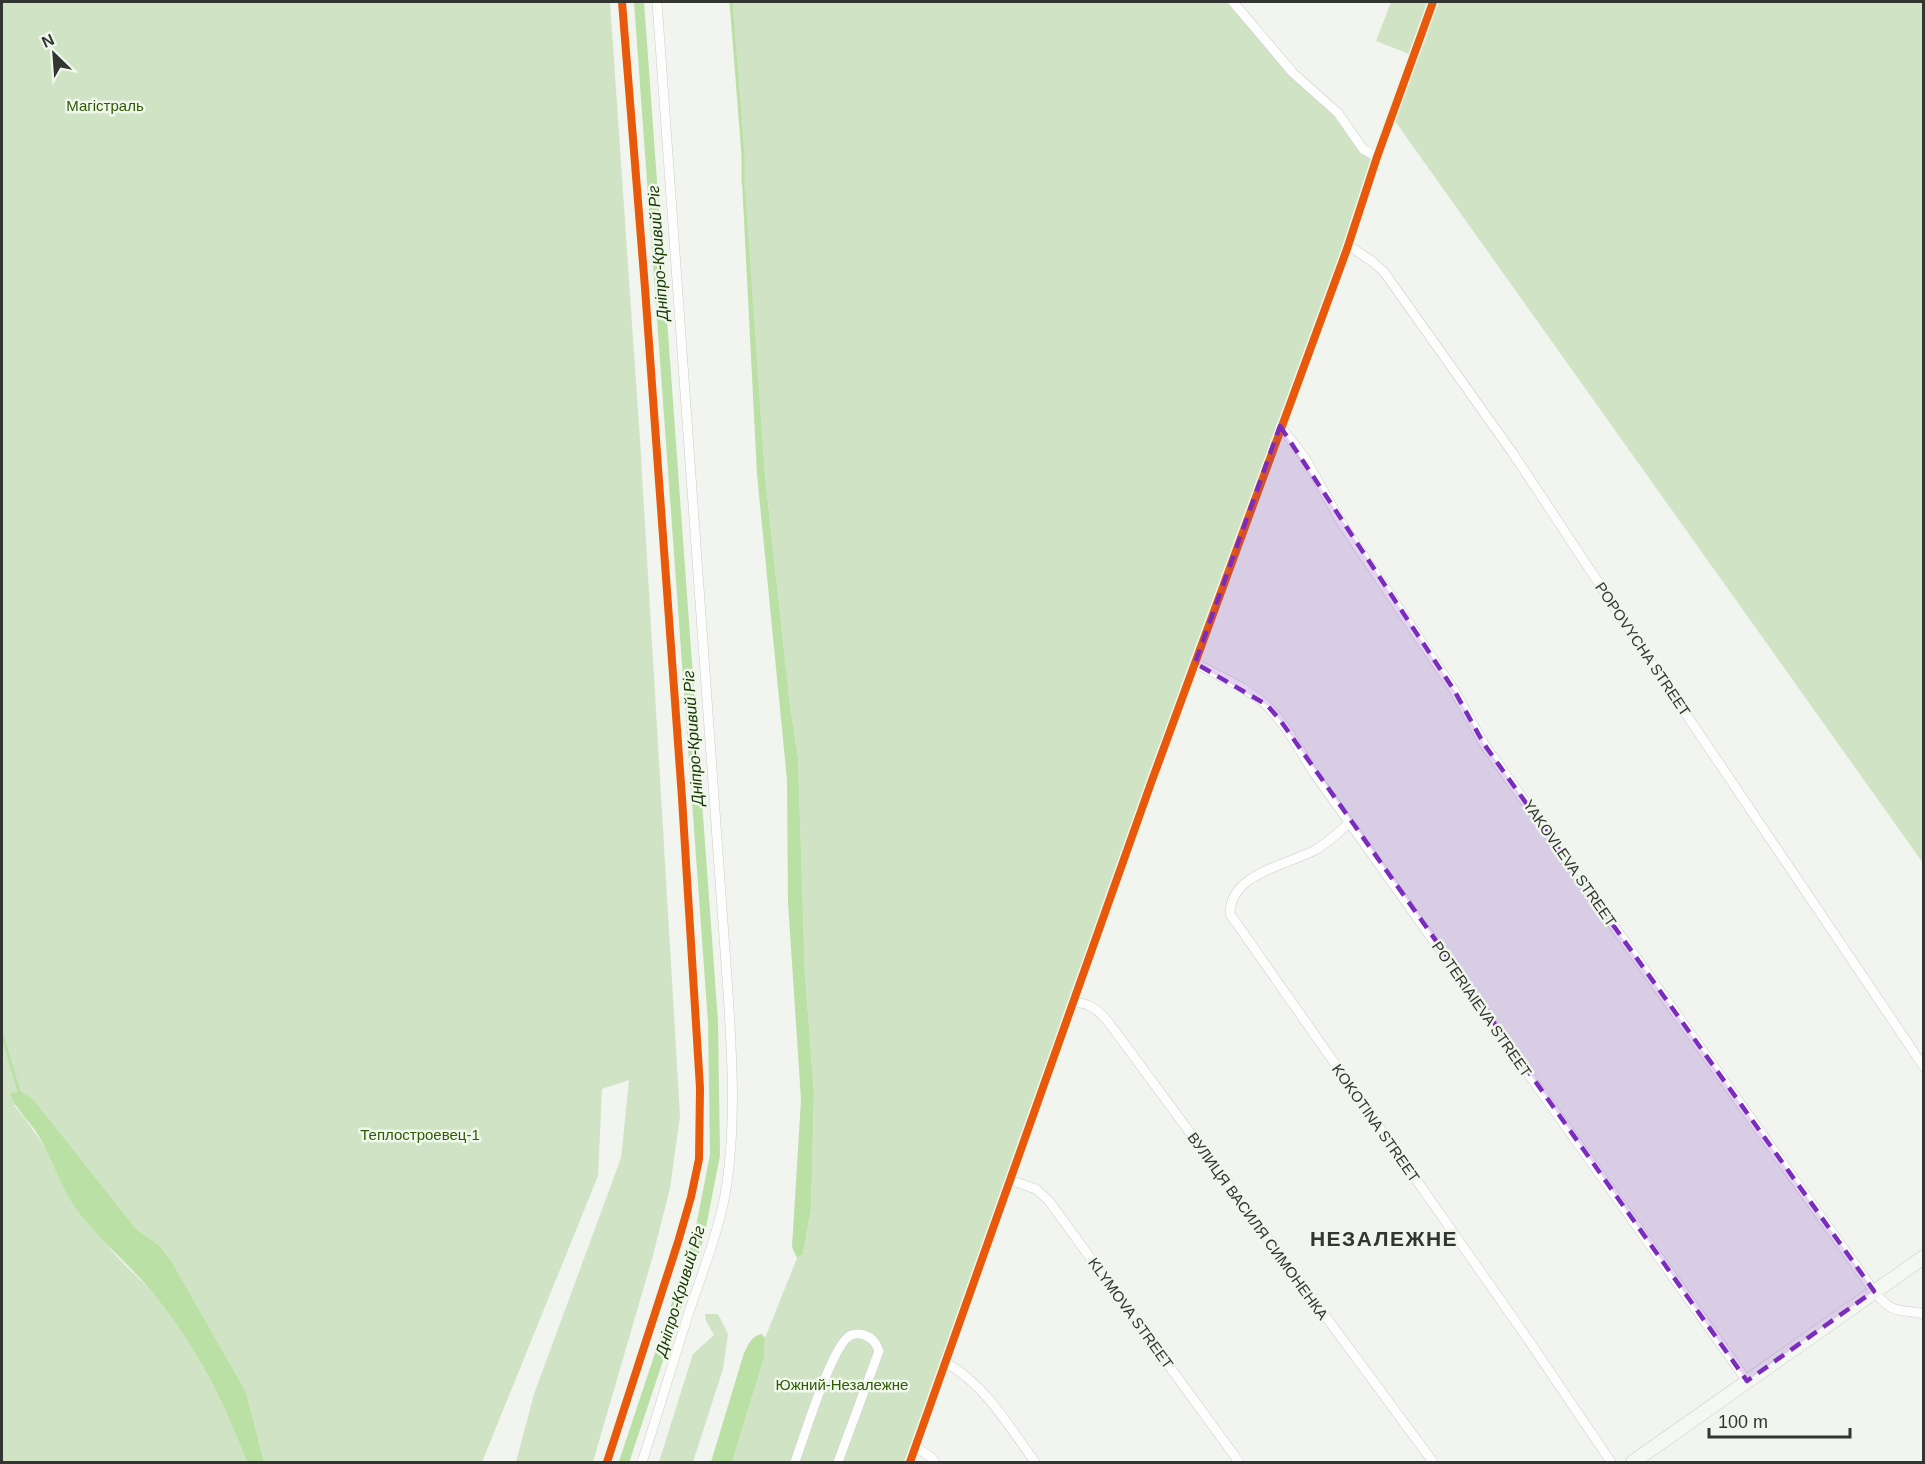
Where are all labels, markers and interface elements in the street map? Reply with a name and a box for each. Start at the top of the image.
north arrow [24,24,84,84]
text: N [39,31,57,51]
park label: Магістраль [66,97,144,114]
water label: Дніпро-Кривий Ріг [645,185,671,323]
street label: POPOVYCHA STREET [1592,579,1694,719]
water label: Дніпро-Кривий Ріг [680,670,706,808]
street label: YAKOVLEVA STREET [1520,797,1620,929]
street label: POTERIAIEVA STREET [1429,938,1535,1080]
street label: KOKOTINA STREET [1329,1061,1423,1185]
park label: Теплостроевец-1 [360,1126,480,1143]
street label: ВУЛИЦЯ ВАСИЛЯ СИМОНЕНКА [1184,1129,1332,1323]
water label: Дніпро-Кривий Ріг [651,1224,708,1360]
district label: НЕЗАЛЕЖНЕ [1310,1227,1458,1250]
street label: KLYMOVA STREET [1085,1254,1177,1372]
park label: Южний-Незалежне [776,1376,908,1393]
scale bar [1709,1401,1850,1439]
text: 100 m [1718,1412,1768,1432]

